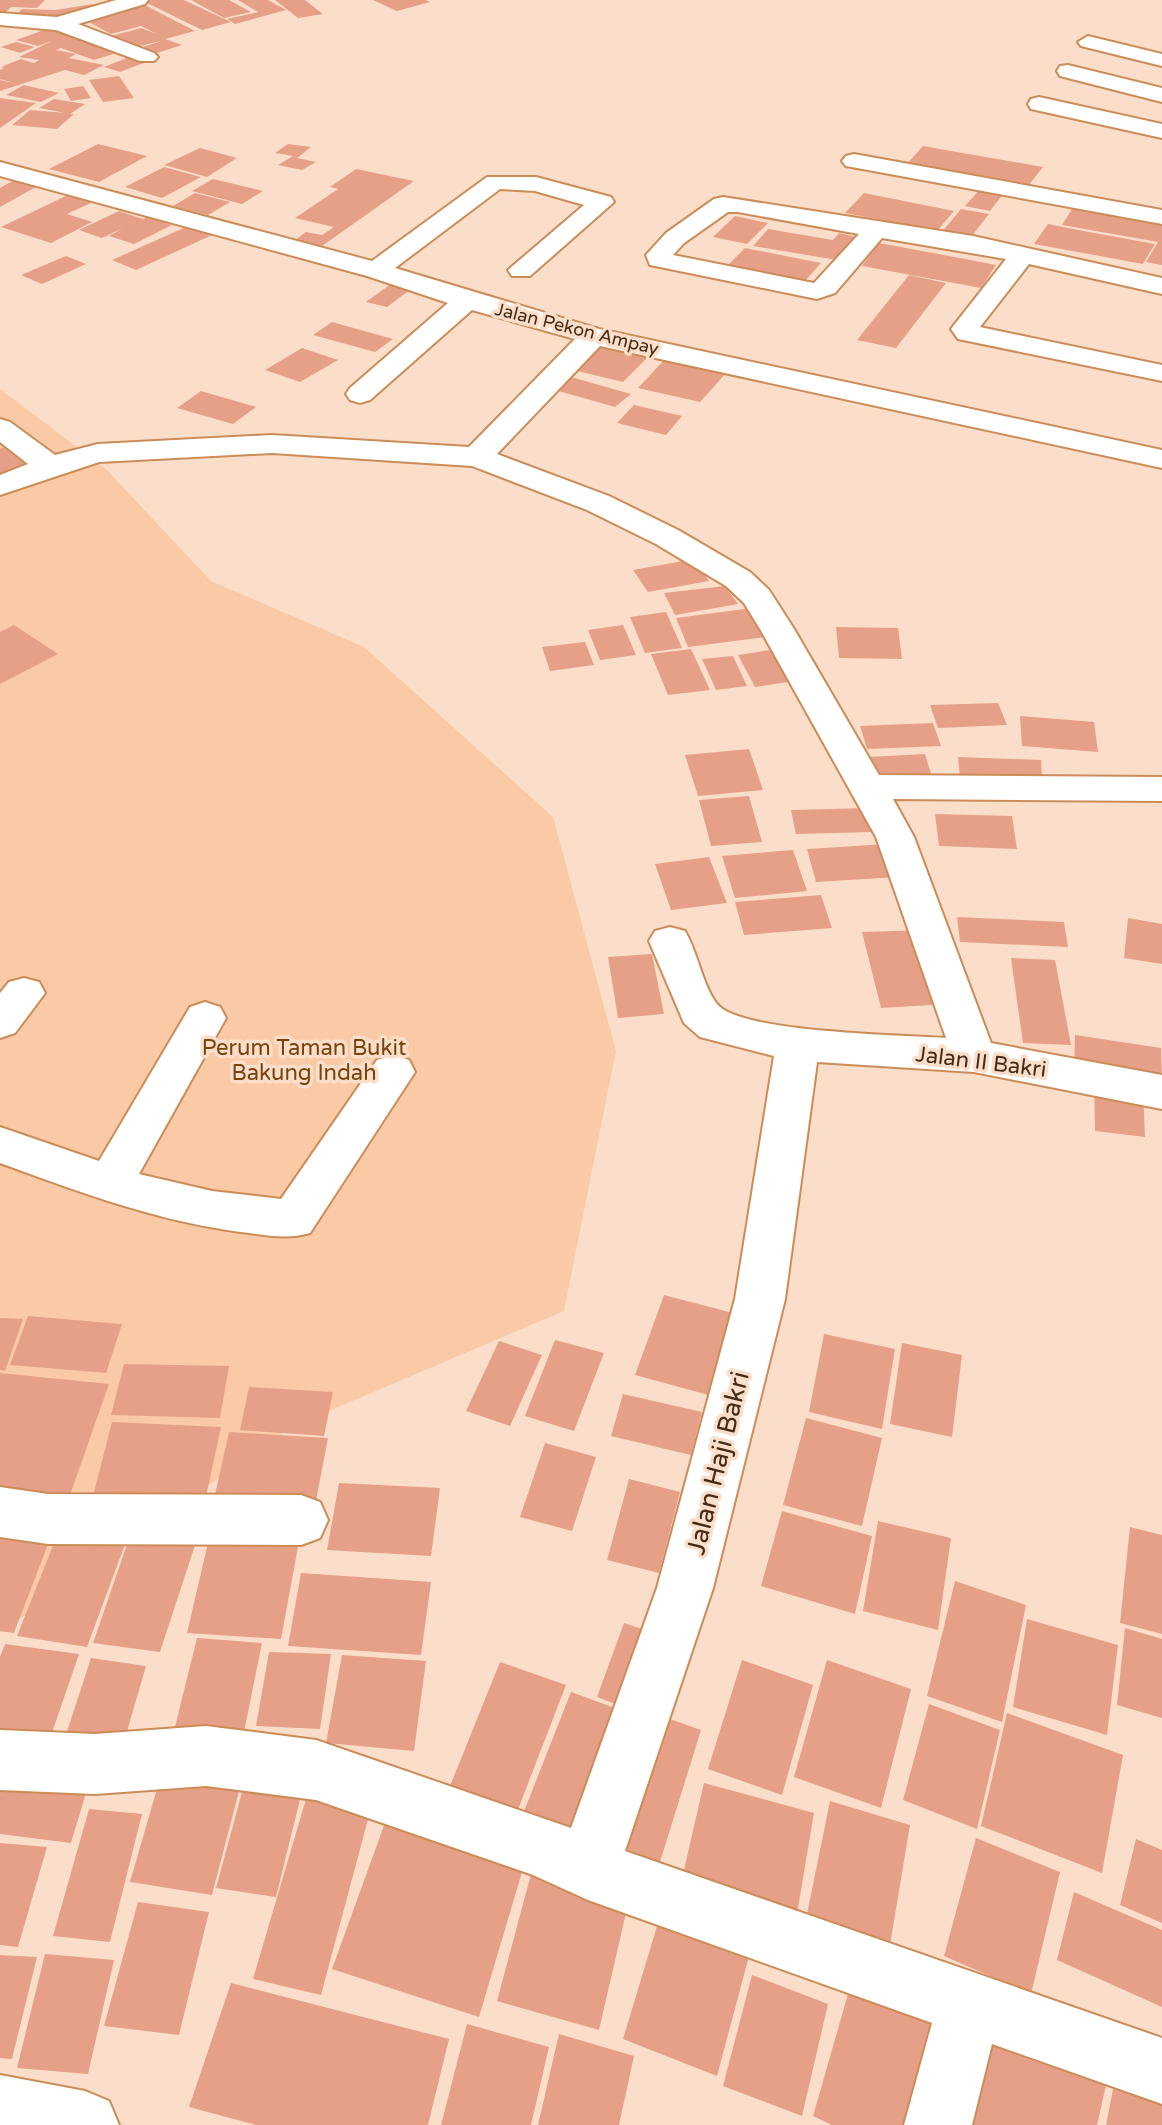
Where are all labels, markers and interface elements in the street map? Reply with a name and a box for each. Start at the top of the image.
street label: Jalan Pekon Ampay [493,298,661,360]
park label: Perum Taman Bukit Bakung Indah [202,1035,406,1086]
street label: Jalan II Bakri [914,1041,1048,1083]
street label: Jalan Haji Bakri [680,1368,756,1558]

